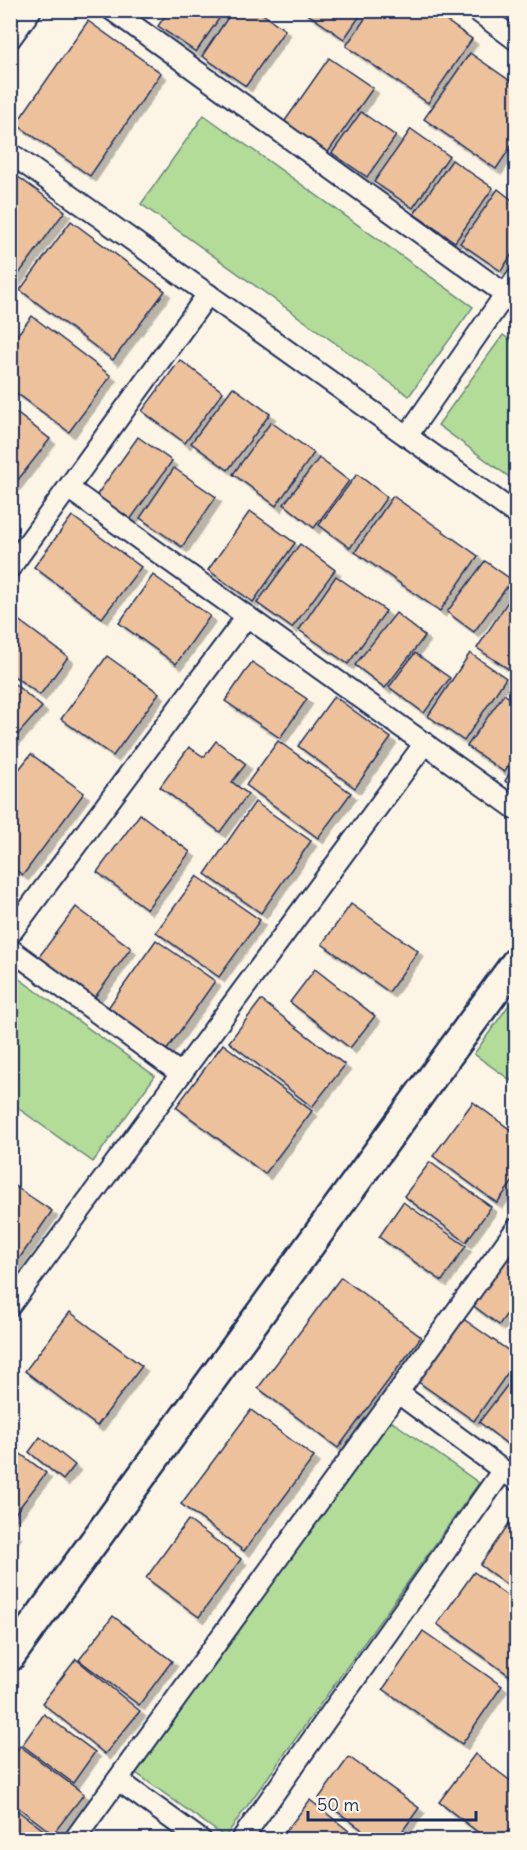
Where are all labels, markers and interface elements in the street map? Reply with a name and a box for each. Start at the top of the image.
scale bar [308,1784,476,1822]
text: 50 m [317,1793,359,1816]

